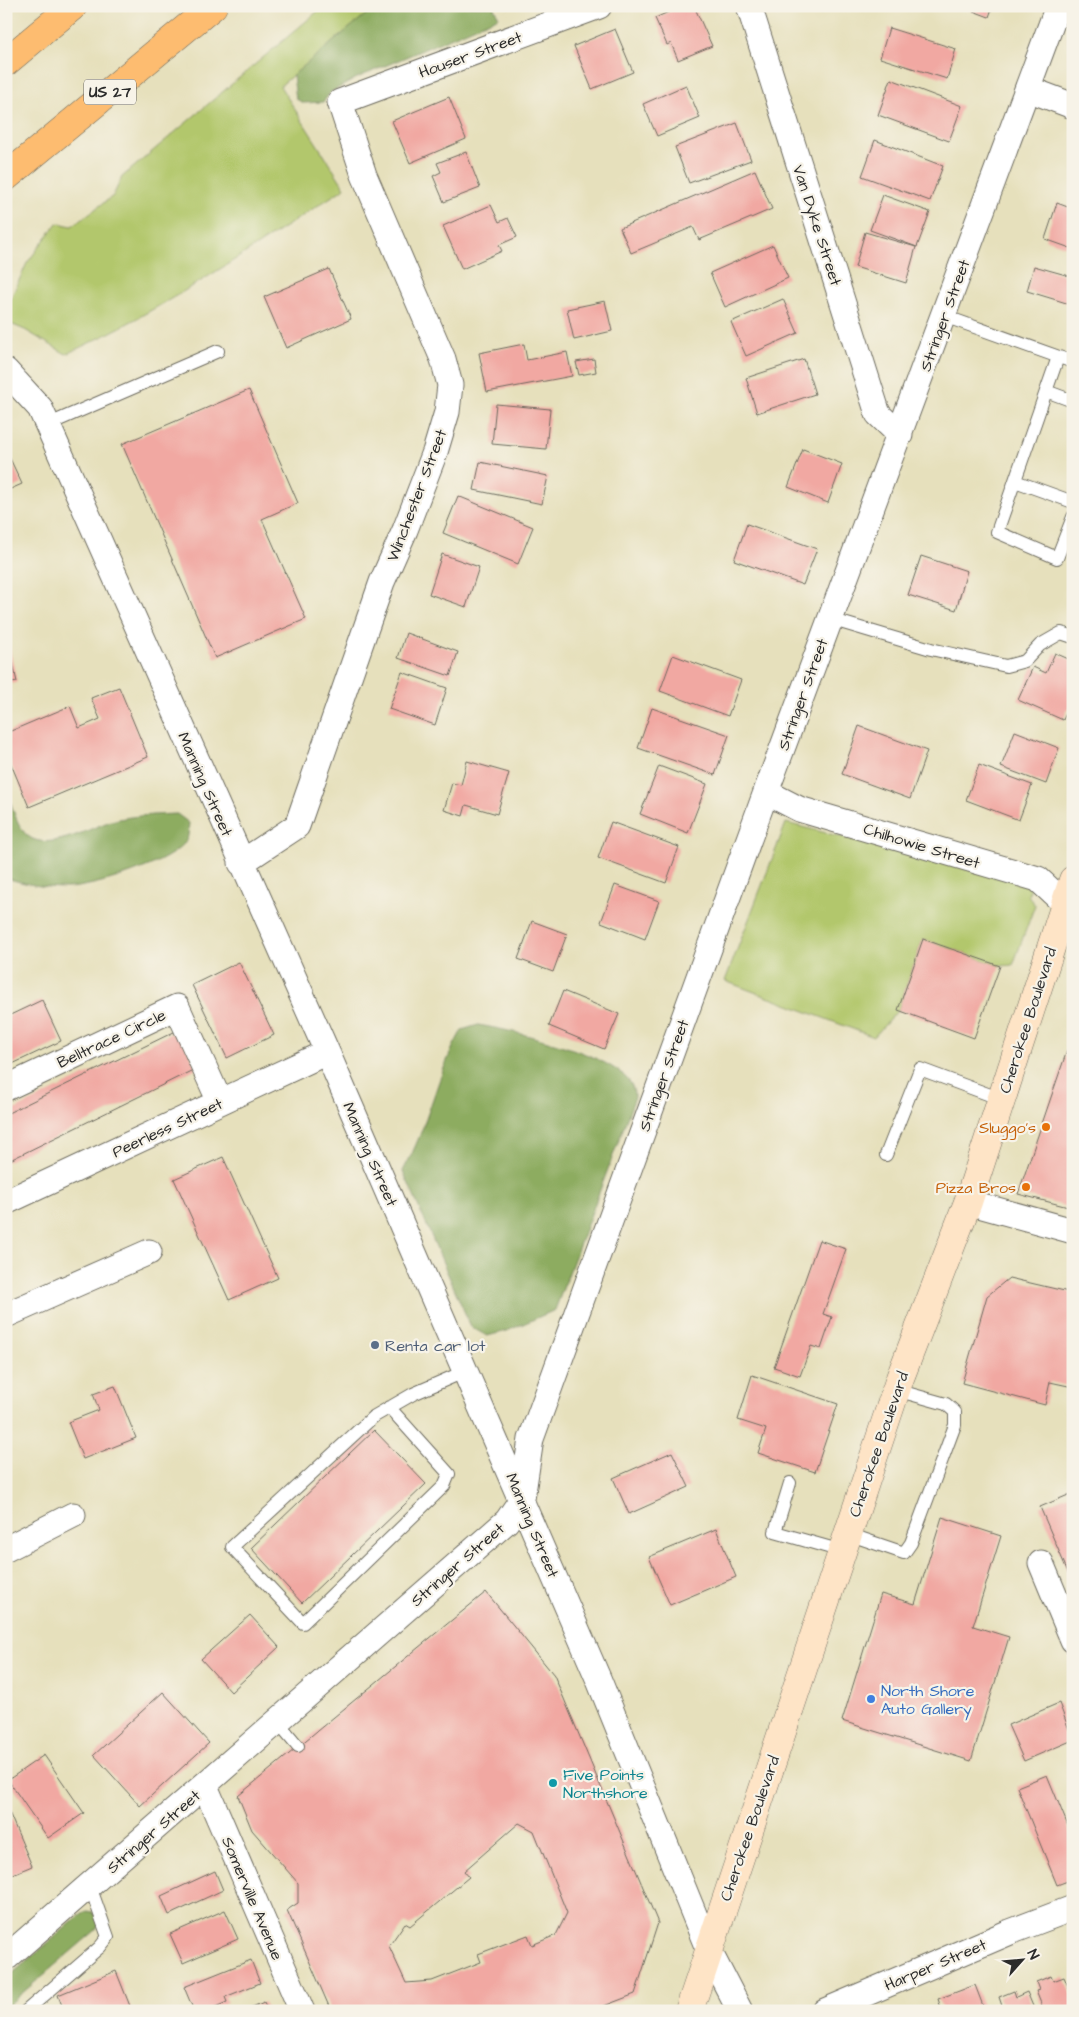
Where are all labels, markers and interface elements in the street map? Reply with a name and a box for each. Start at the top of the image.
street label: Houser Street [416,26,525,84]
road number: US 27 [84,80,136,104]
street label: Van Dyke Street [786,162,847,289]
street label: Stringer Street [915,256,976,375]
street label: Winchester Street [382,426,452,565]
street label: Stringer Street [773,635,834,754]
street label: Manning Street [171,729,238,841]
street label: Chilhowie Street [861,818,983,874]
street label: Cherokee Boulevard [994,944,1062,1096]
street label: Belltrace Circle [53,1004,170,1074]
street label: Stringer Street [634,1016,695,1135]
street label: Peerless Street [109,1092,227,1163]
street label: Manning Street [336,1099,403,1211]
place label: Sluggo's [979,1117,1036,1140]
marker: Sluggo's [1040,1121,1052,1133]
place label: Pizza Bros [936,1177,1016,1199]
marker: Pizza Bros [1020,1181,1032,1193]
place label: Renta car lot [385,1335,486,1357]
marker: Renta car lot [369,1339,381,1351]
street label: Cherokee Boulevard [844,1369,914,1520]
street label: Manning Street [499,1470,564,1582]
street label: Stringer Street [406,1518,510,1612]
place label: North Shore Auto Gallery [881,1680,975,1721]
marker: North Shore Auto Gallery [865,1693,877,1705]
street label: Cherokee Boulevard [715,1753,785,1904]
place label: Five Points Northshore [563,1764,648,1804]
marker: Five Points Northshore [547,1777,559,1789]
street label: Stringer Street [102,1785,206,1879]
street label: Somerville Avenue [216,1833,288,1964]
street label: Harper Street [881,1933,990,1996]
north arrow [996,1934,1046,1984]
text: N [1022,1946,1044,1963]

